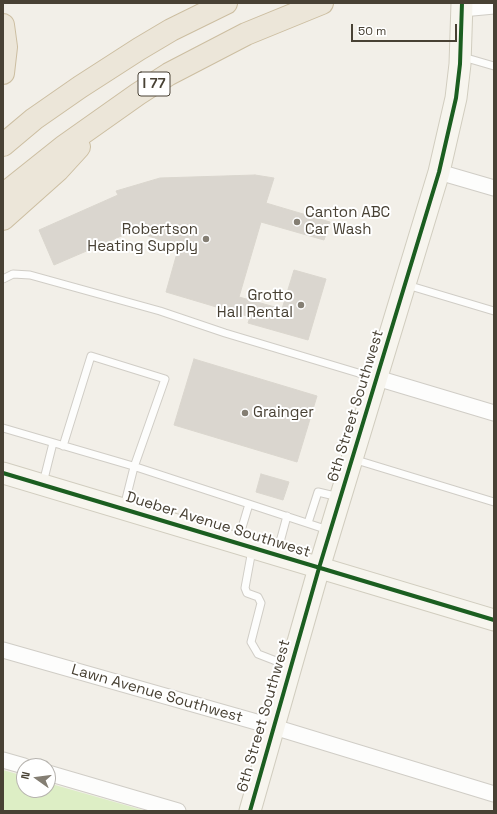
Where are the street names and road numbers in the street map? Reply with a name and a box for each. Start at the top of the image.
road number: I 77 [138,72,170,96]
street label: 6th Street Southwest [324,328,388,484]
street label: Dueber Avenue Southwest [124,488,312,562]
street label: 6th Street Southwest [234,638,294,794]
street label: Lawn Avenue Southwest [69,661,245,727]

